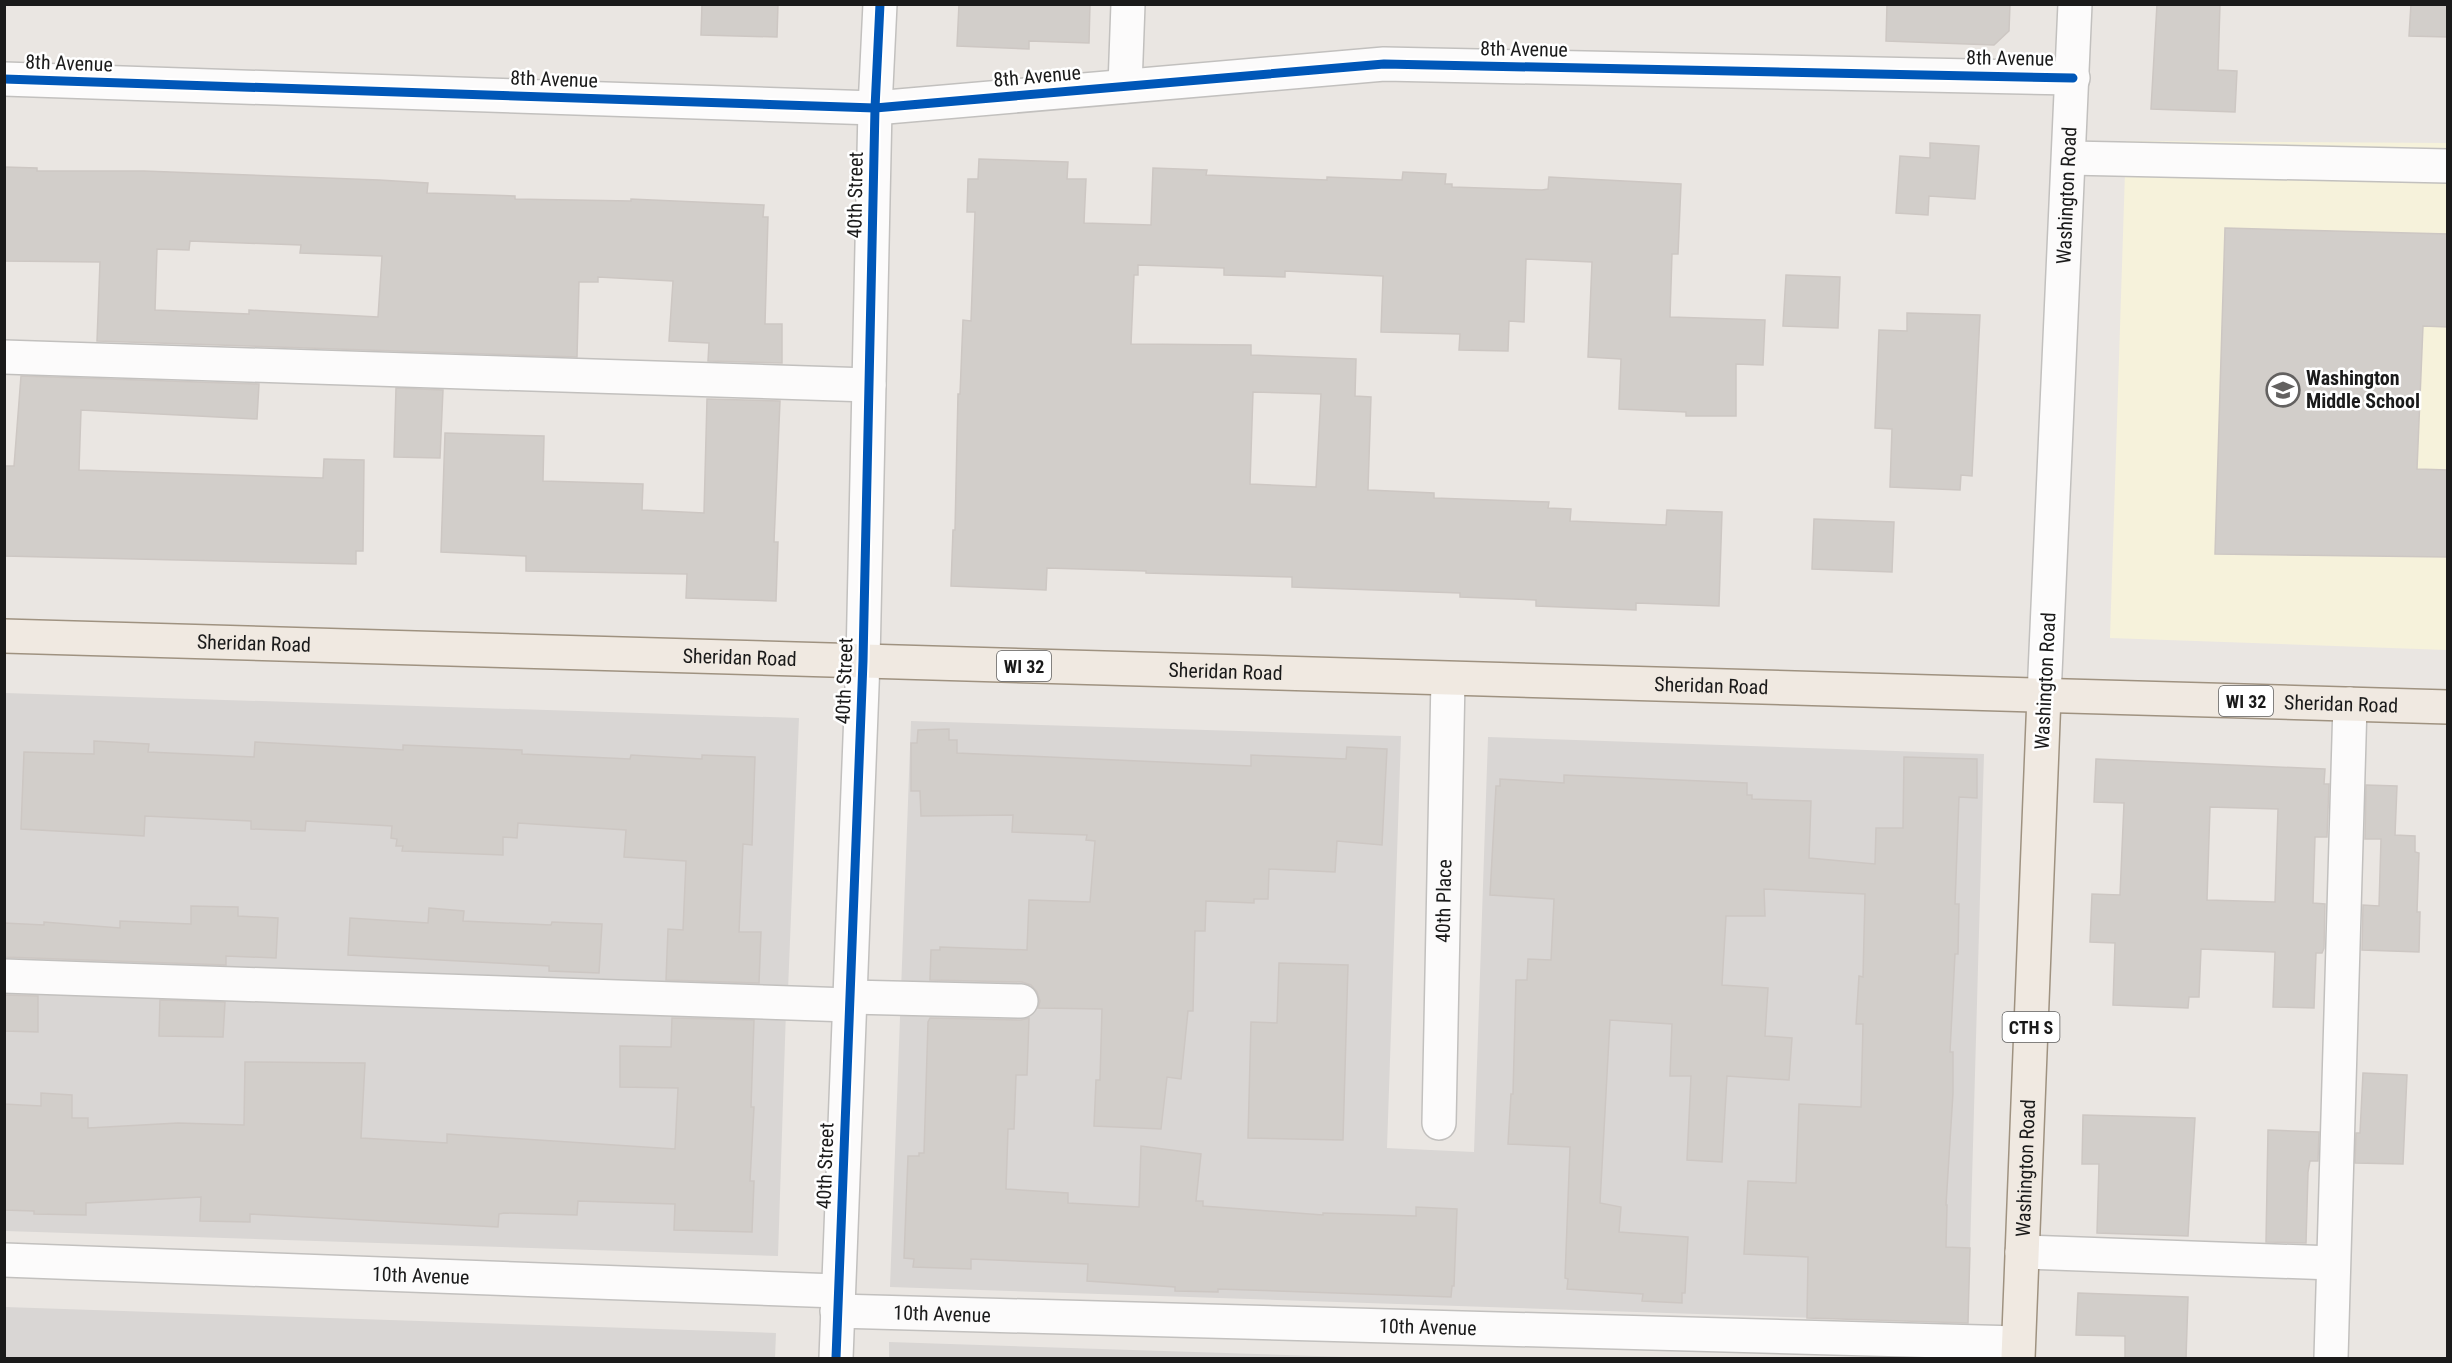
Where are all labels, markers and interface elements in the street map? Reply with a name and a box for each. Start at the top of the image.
street label: 8th Avenue [1480,36,1568,62]
street label: 8th Avenue [1966,45,2054,71]
street label: 8th Avenue [25,49,113,77]
street label: 8th Avenue [992,60,1082,92]
street label: 8th Avenue [510,65,598,93]
street label: Washington Road [2051,126,2081,265]
street label: 40th Street [842,151,868,239]
place label: Washington Middle School [2306,366,2420,413]
school or university icon: Washington Middle School [2265,372,2301,408]
street label: Washington Road [2029,612,2061,750]
street label: Sheridan Road [197,630,311,657]
street label: 40th Street [830,637,858,725]
street label: Sheridan Road [682,644,797,671]
road number: WI 32 [997,651,1051,681]
street label: Sheridan Road [1168,658,1283,685]
street label: Sheridan Road [1654,672,1769,699]
road number: WI 32 [2219,686,2273,716]
street label: Sheridan Road [2284,690,2398,718]
street label: 40th Place [1431,859,1456,943]
road number: CTH S [2002,1012,2060,1042]
street label: Washington Road [2011,1099,2040,1237]
street label: 40th Street [811,1122,839,1210]
street label: 10th Avenue [372,1262,470,1289]
street label: 10th Avenue [893,1301,991,1327]
street label: 10th Avenue [1379,1314,1477,1340]

